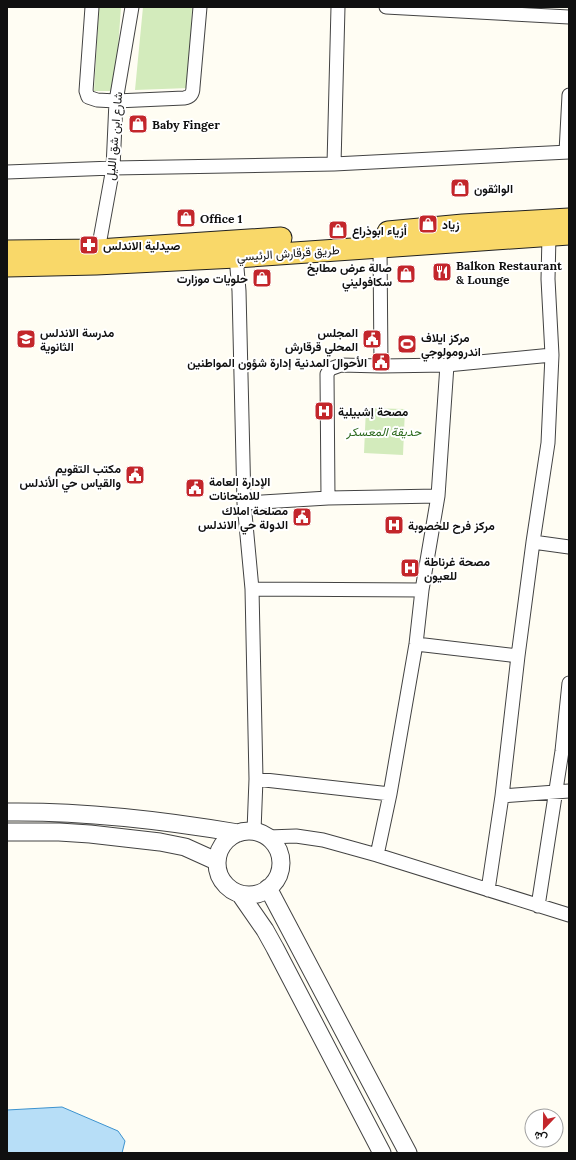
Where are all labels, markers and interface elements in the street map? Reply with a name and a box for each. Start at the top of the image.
street label: شارع ابن شق الليل [103,91,127,181]
shop icon: Baby Finger [127,113,149,135]
place label: Baby Finger [152,117,220,132]
shop icon: الواثقون [449,177,471,199]
place label: الواثقون [474,181,513,197]
shop icon: Office 1 [175,207,197,229]
place label: Office 1 [200,211,242,226]
shop icon: زياد [417,213,439,235]
place label: زياد [442,217,459,233]
shop icon: أزياء ابوذراع [327,219,349,241]
place label: أزياء ابوذراع [352,223,407,239]
pharmacy icon: صيدلية الاندلس [78,234,100,256]
place label: صيدلية الاندلس [103,238,180,253]
street label: طريق قرقارش الرئيسي [236,242,340,267]
place label: Balkon Restaurant & Lounge [456,258,563,287]
place label: صالة عرض مطابخ سكافوليني [307,260,392,292]
restaurant icon: Balkon Restaurant & Lounge [431,261,453,283]
shop icon: صالة عرض مطابخ سكافوليني [395,263,417,285]
shop icon: حلويات موزارت [251,267,273,289]
place label: حلويات موزارت [177,271,248,287]
place label: مدرسة الاندلس الثانوية [40,325,115,355]
place label: المجلس المحلي قرقارش [285,325,358,357]
school or university icon: مدرسة الاندلس الثانوية [15,328,37,350]
public building icon: المجلس المحلي قرقارش [361,328,383,350]
place label: مركز ايلاف اندرومولوجي [421,330,481,362]
sports icon: مركز ايلاف اندرومولوجي [396,333,418,355]
public building icon: الأحوال المدنية إدارة شؤون المواطنين [370,351,392,373]
place label: الأحوال المدنية إدارة شؤون المواطنين [187,355,367,371]
hospital icon: مصحة إشبيلية [313,400,335,422]
place label: مصحة إشبيلية [338,404,409,420]
park label: حديقة المعسكر [346,424,422,440]
place label: مكتب التقويم والقياس حي الأندلس [19,461,121,493]
public building icon: مكتب التقويم والقياس حي الأندلس [124,464,146,486]
place label: الإدارة العامة للامتحانات [209,474,270,503]
public building icon: الإدارة العامة للامتحانات [184,477,206,499]
place label: مصلحة املاك الدولة حي الاندلس [198,503,288,535]
public building icon: مصلحة املاك الدولة حي الاندلس [291,506,313,528]
hospital icon: مركز فرح للخصوبة [383,514,405,536]
place label: مركز فرح للخصوبة [408,518,495,534]
place label: مصحة غرناطة للعيون [424,554,491,584]
hospital icon: مصحة غرناطة للعيون [399,557,421,579]
north arrow [524,1108,564,1148]
text: ش [532,1128,549,1146]

